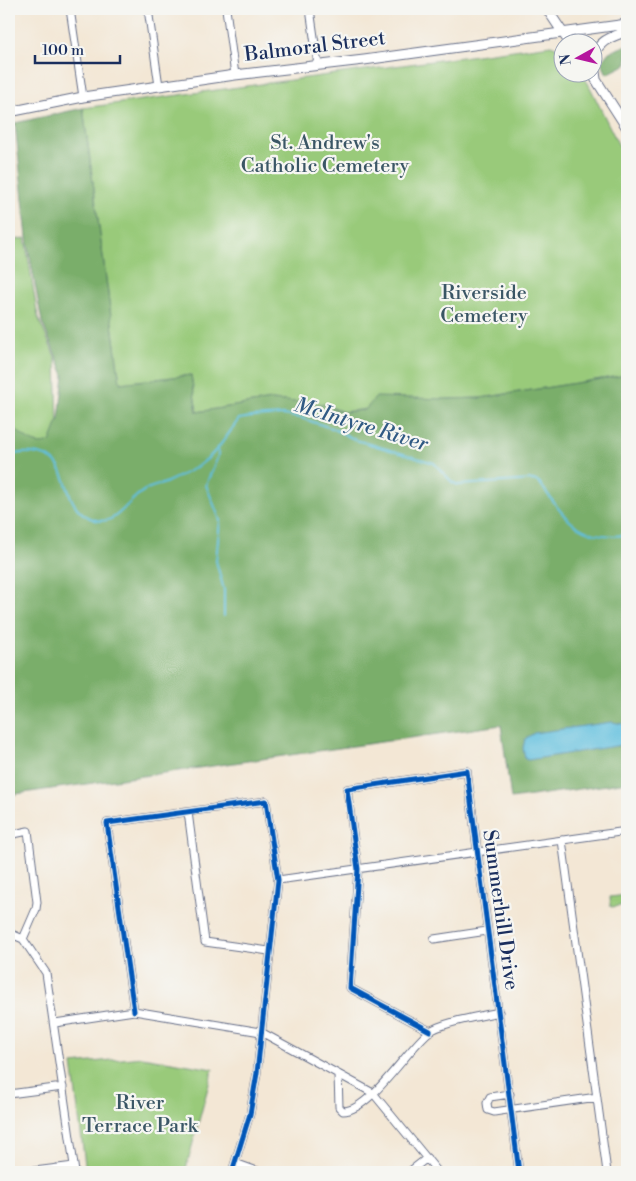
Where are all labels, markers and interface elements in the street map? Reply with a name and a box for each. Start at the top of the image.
street label: Balmoral Street [242,26,387,68]
scale bar [35,32,120,64]
north arrow [554,32,604,82]
text: 100 m [42,41,84,60]
text: N [556,53,576,66]
park label: St. Andrew's Catholic Cemetery [241,131,410,179]
park label: Riverside Cemetery [440,281,528,329]
water label: McIntyre River [291,392,432,458]
street label: Summerhill Drive [476,828,524,992]
park label: River Terrace Park [82,1091,200,1139]

